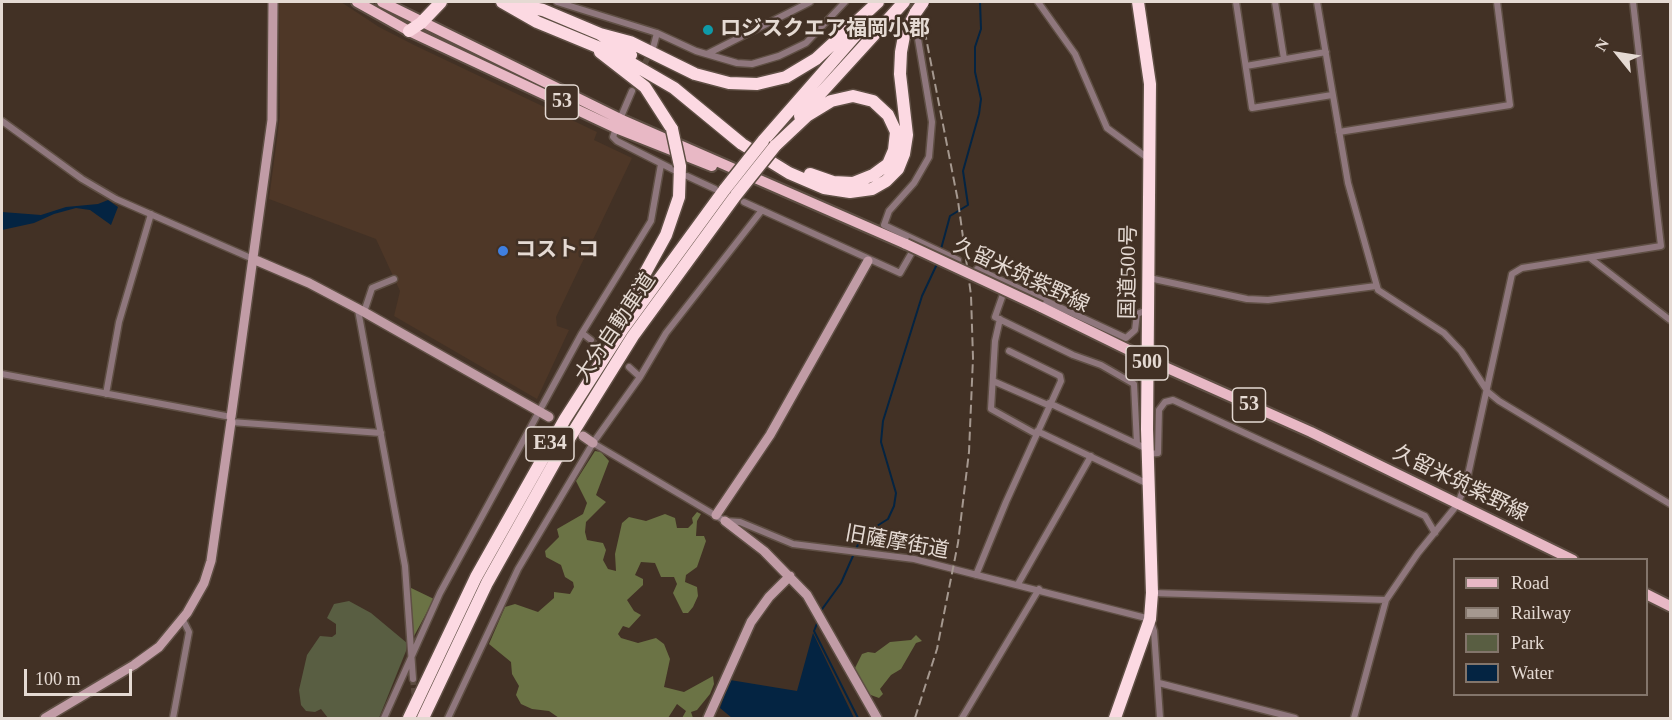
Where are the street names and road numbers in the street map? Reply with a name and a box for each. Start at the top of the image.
road number: 53 [546,85,578,119]
street label: 国道500号 [1116,225,1142,319]
street label: 久留米筑紫野線 [949,234,1093,318]
street label: 大分自動車道 [570,269,662,387]
road number: 500 [1126,346,1168,380]
road number: 53 [1232,388,1266,422]
road number: E34 [526,427,574,461]
street label: 久留米筑紫野線 [1388,440,1532,528]
street label: 旧薩摩街道 [843,521,951,565]

